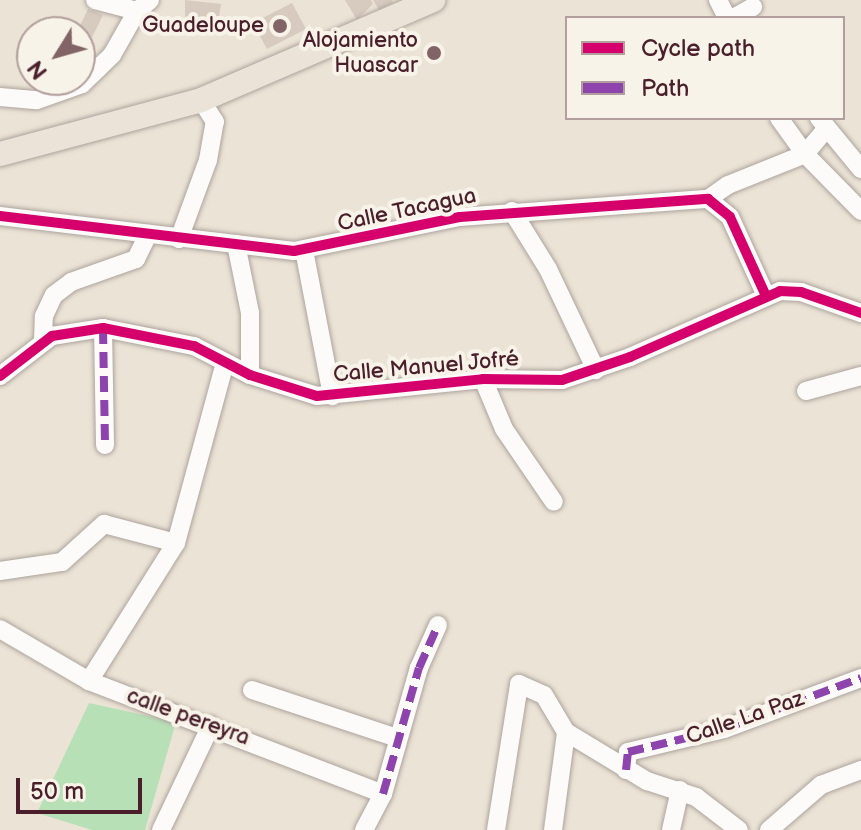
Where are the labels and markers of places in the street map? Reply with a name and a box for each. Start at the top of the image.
place label: Guadeloupe [142,13,264,39]
marker: Guadeloupe [271,17,289,35]
place label: Alojamiento Huascar [303,27,418,78]
marker: Alojamiento Huascar [425,44,443,62]

